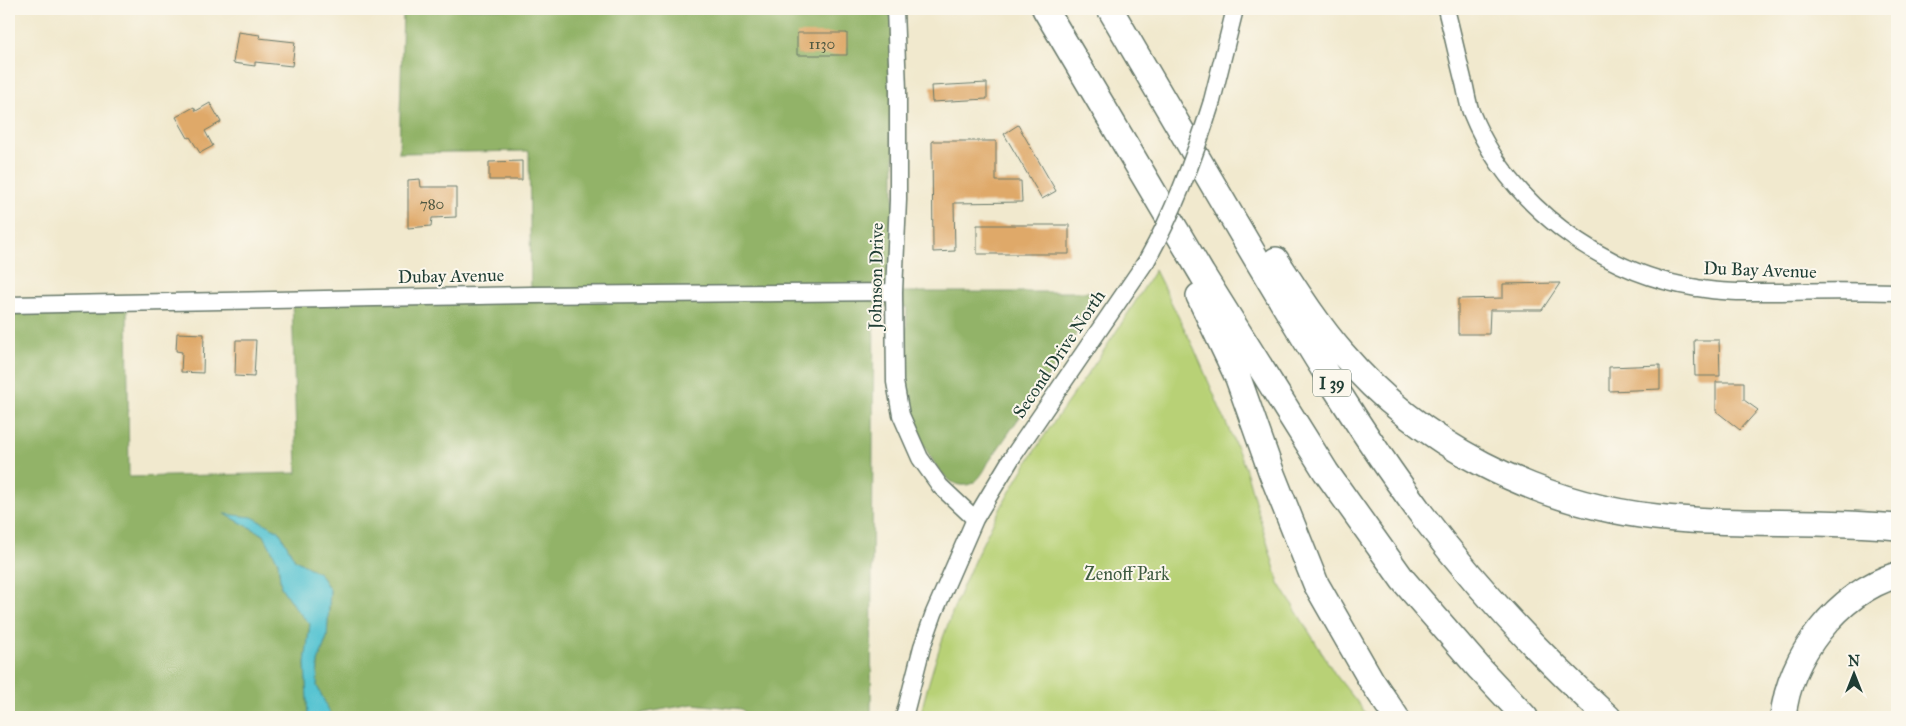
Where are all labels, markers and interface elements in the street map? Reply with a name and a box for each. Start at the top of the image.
house number: 1130 [809,35,835,53]
house number: 780 [420,195,444,213]
street label: Johnson Drive [864,222,889,332]
street label: Du Bay Avenue [1703,257,1817,283]
street label: Dubay Avenue [398,264,504,288]
street label: Second Drive North [1008,286,1110,422]
road number: I 39 [1313,369,1351,396]
park label: Zenoff Park [1085,563,1170,585]
north arrow [1828,648,1878,698]
text: N [1848,653,1860,670]

